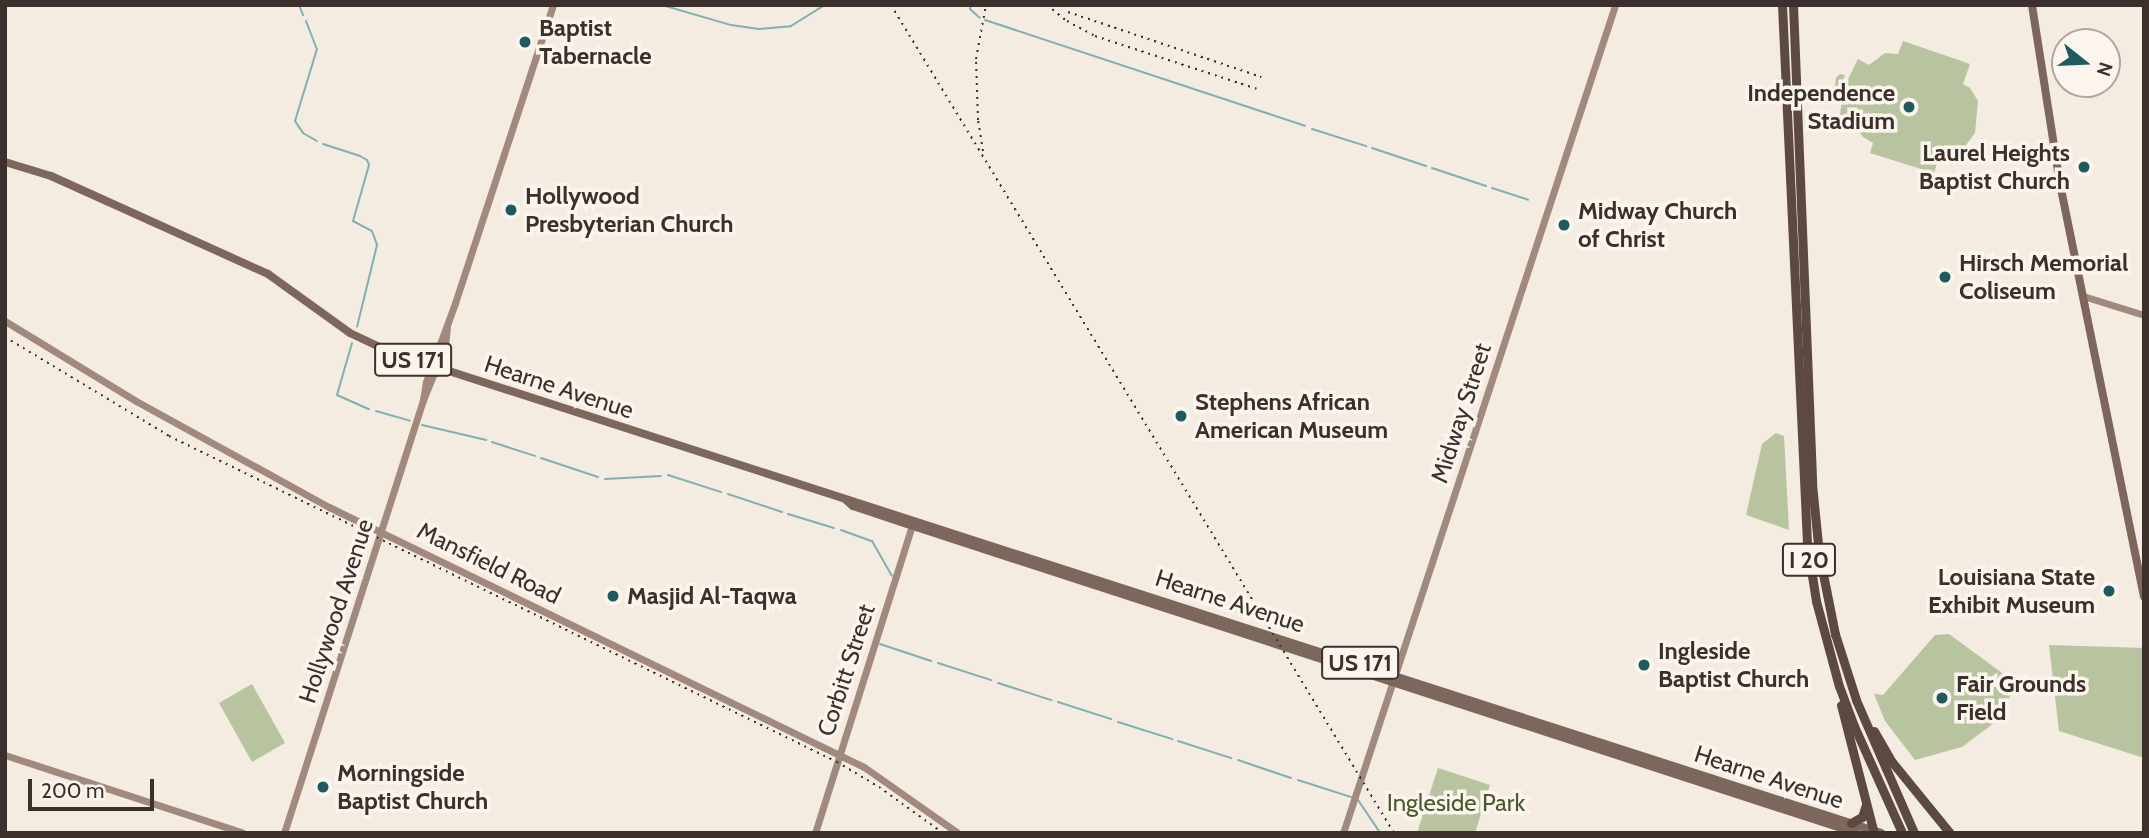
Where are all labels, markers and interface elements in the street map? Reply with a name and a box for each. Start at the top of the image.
place label: Baptist Tabernacle [539,14,652,70]
north arrow [2051,28,2121,98]
marker: Baptist Tabernacle [517,34,533,50]
text: N [2092,59,2118,79]
place label: Independence Stadium [1747,79,1895,135]
marker: Independence Stadium [1901,99,1917,115]
place label: Laurel Heights Baptist Church [1919,139,2070,195]
marker: Laurel Heights Baptist Church [2076,159,2092,175]
place label: Hollywood Presbyterian Church [525,182,733,238]
place label: Midway Church of Christ [1578,197,1737,253]
marker: Hollywood Presbyterian Church [503,202,519,218]
marker: Midway Church of Christ [1556,217,1572,233]
place label: Hirsch Memorial Coliseum [1959,249,2128,305]
marker: Hirsch Memorial Coliseum [1937,269,1953,285]
road number: US 171 [373,340,453,380]
street label: Midway Street [1425,340,1497,486]
street label: Hearne Avenue [481,349,637,425]
place label: Stephens African American Museum [1195,388,1388,444]
marker: Stephens African American Museum [1173,408,1189,424]
street label: Hollywood Avenue [293,515,379,707]
street label: Mansfield Road [413,516,565,610]
road number: I 20 [1781,540,1837,580]
street label: Hearne Avenue [1152,563,1308,639]
place label: Louisiana State Exhibit Museum [1928,563,2095,619]
place label: Masjid Al-Taqwa [627,582,797,610]
marker: Louisiana State Exhibit Museum [2101,583,2117,599]
marker: Masjid Al-Taqwa [605,588,621,604]
street label: Corbitt Street [811,600,881,740]
place label: Ingleside Baptist Church [1658,637,1809,693]
road number: US 171 [1320,643,1400,682]
marker: Ingleside Baptist Church [1636,657,1652,673]
place label: Fair Grounds Field [1956,670,2086,726]
marker: Fair Grounds Field [1934,690,1950,706]
street label: Hearne Avenue [1691,739,1847,815]
place label: Morningside Baptist Church [337,759,488,815]
scale bar [32,764,158,808]
text: 200 m [41,778,104,803]
marker: Morningside Baptist Church [315,779,331,795]
park label: Ingleside Park [1387,789,1525,817]

